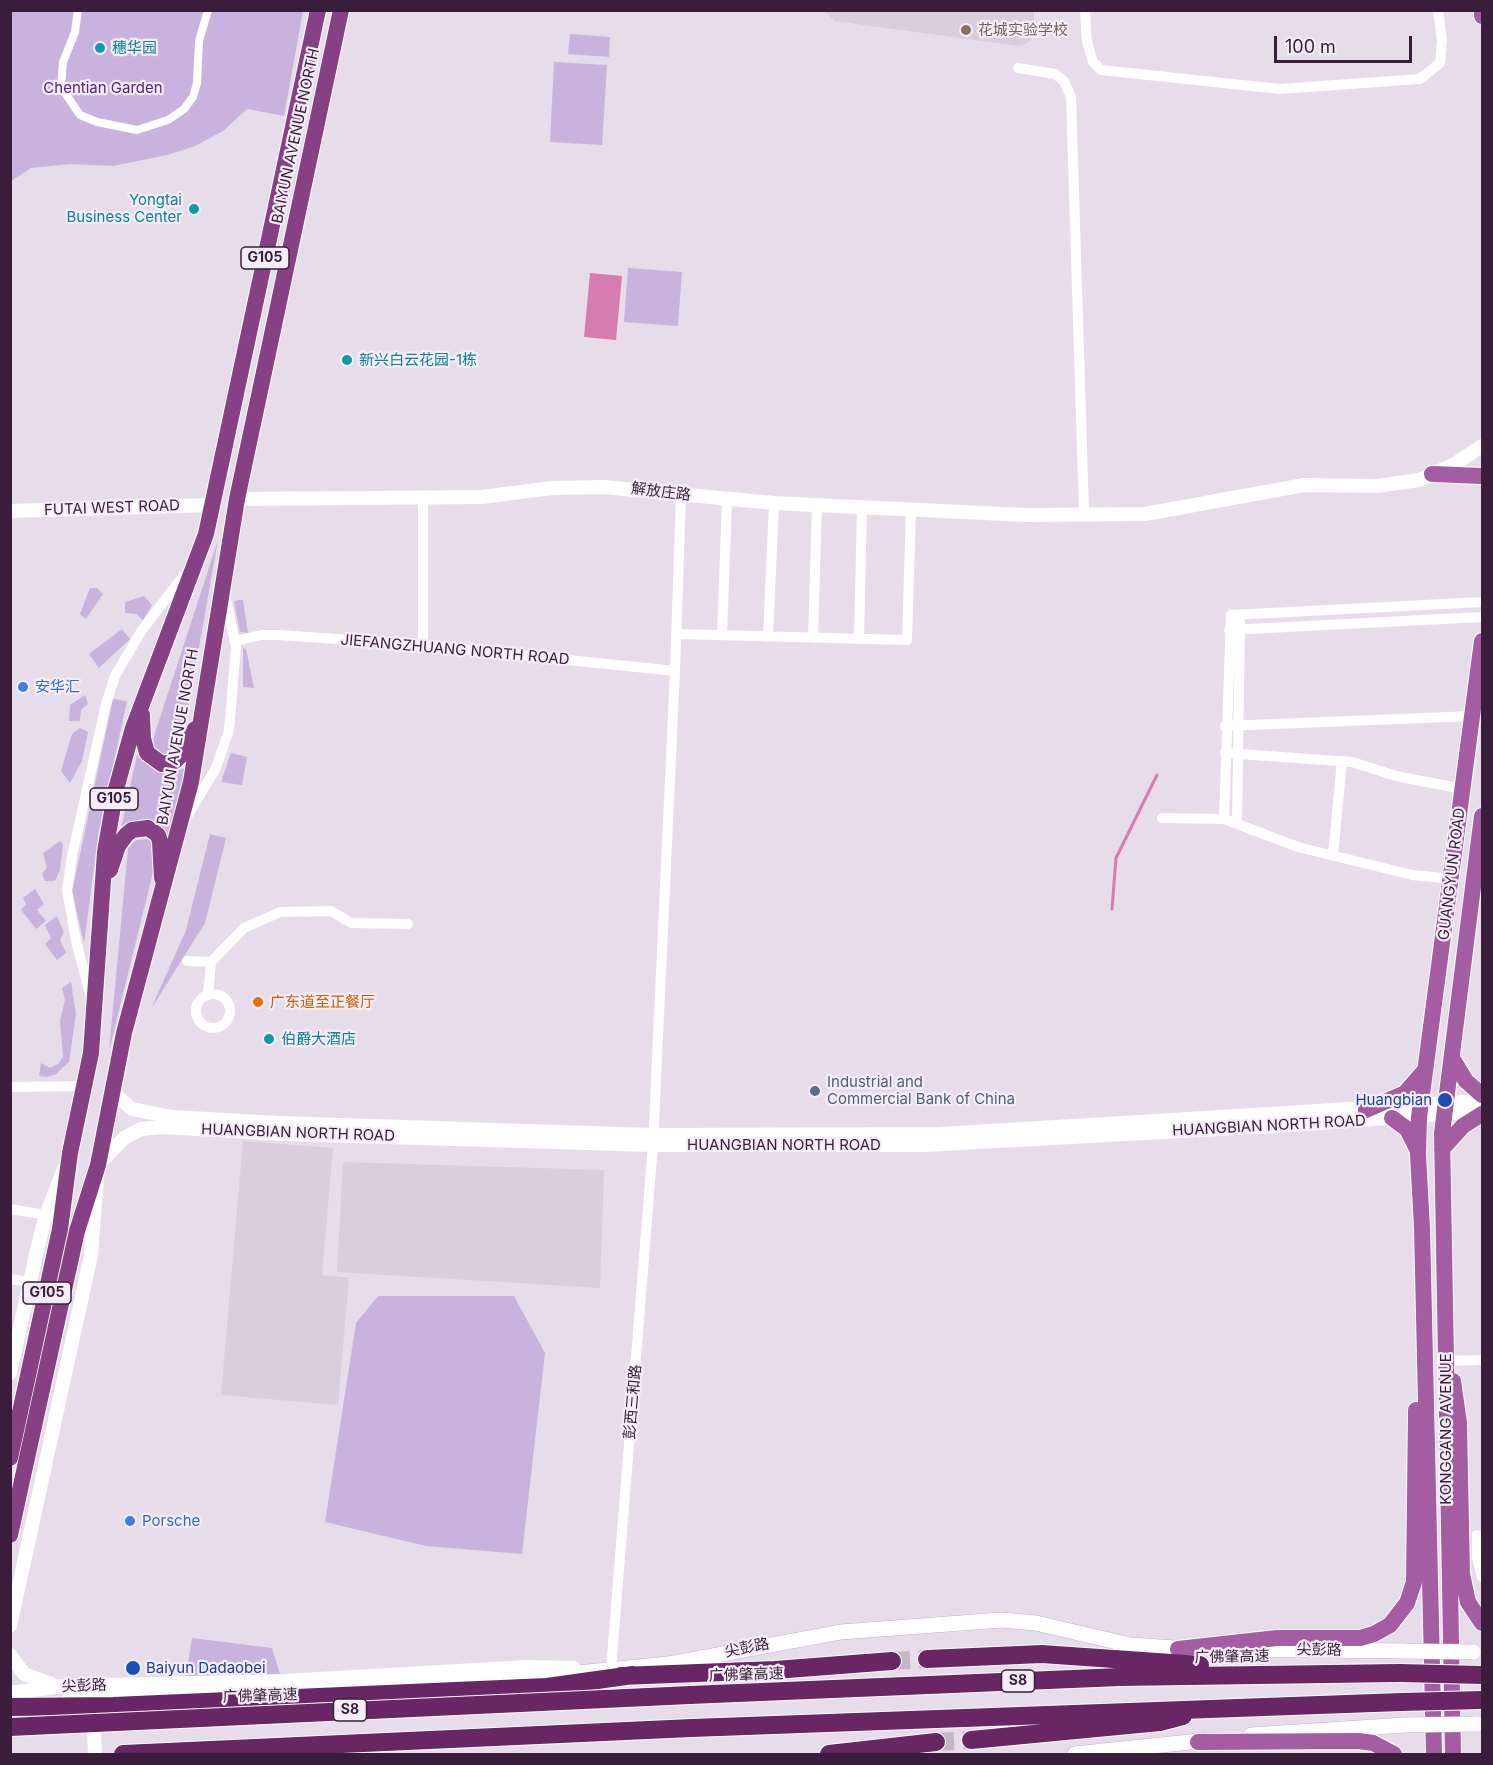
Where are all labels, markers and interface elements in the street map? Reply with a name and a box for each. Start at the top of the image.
place label: 花城实验学校 [978,21,1068,39]
marker: 花城实验学校 [959,23,973,37]
scale bar [1277,24,1415,62]
text: 100 m [1285,36,1336,57]
place label: 穗华园 [112,39,157,57]
marker: 穗华园 [93,41,107,55]
street label: BAIYUN AVENUE NORTH [269,47,323,225]
park label: Chentian Garden [43,79,163,97]
place label: Yongtai Business Center [66,191,182,226]
marker: Yongtai Business Center [187,202,201,216]
road number: G105 [241,247,289,269]
place label: 新兴白云花园-1栋 [359,351,477,369]
marker: 新兴白云花园-1栋 [340,353,354,367]
street label: 解放庄路 [630,479,692,505]
street label: FUTAI WEST ROAD [44,497,180,519]
street label: JIEFANGZHUANG NORTH ROAD [340,631,570,669]
street label: BAIYUN AVENUE NORTH [154,647,202,827]
place label: 安华汇 [35,678,80,696]
marker: 安华汇 [16,680,30,694]
road number: G105 [90,788,138,810]
street label: GUANGYUN ROAD [1435,807,1469,941]
place label: 广东道至正餐厅 [270,993,375,1011]
marker: 广东道至正餐厅 [251,995,265,1009]
place label: 伯爵大酒店 [281,1030,356,1048]
marker: 伯爵大酒店 [262,1032,276,1046]
place label: Industrial and Commercial Bank of China [827,1073,1015,1108]
marker: Industrial and Commercial Bank of China [808,1084,822,1098]
place label: Huangbian [1355,1091,1432,1109]
marker: Huangbian [1436,1091,1454,1109]
street label: HUANGBIAN NORTH ROAD [1172,1112,1366,1140]
street label: HUANGBIAN NORTH ROAD [201,1121,395,1145]
street label: HUANGBIAN NORTH ROAD [687,1136,881,1154]
road number: G105 [23,1282,71,1304]
street label: KONGGANG AVENUE [1437,1353,1455,1505]
street label: 彭西三和路 [621,1364,645,1440]
place label: Porsche [142,1512,200,1530]
marker: Porsche [123,1514,137,1528]
street label: 尖彭路 [723,1635,771,1661]
street label: 尖彭路 [1296,1641,1342,1659]
street label: 广佛肇高速 [1194,1647,1270,1667]
marker: Baiyun Dadaobei [124,1659,142,1677]
place label: Baiyun Dadaobei [146,1659,266,1677]
street label: 广佛肇高速 [708,1665,784,1685]
road number: S8 [1002,1670,1034,1692]
street label: 尖彭路 [61,1676,107,1696]
street label: 广佛肇高速 [222,1686,298,1706]
road number: S8 [334,1699,366,1721]

